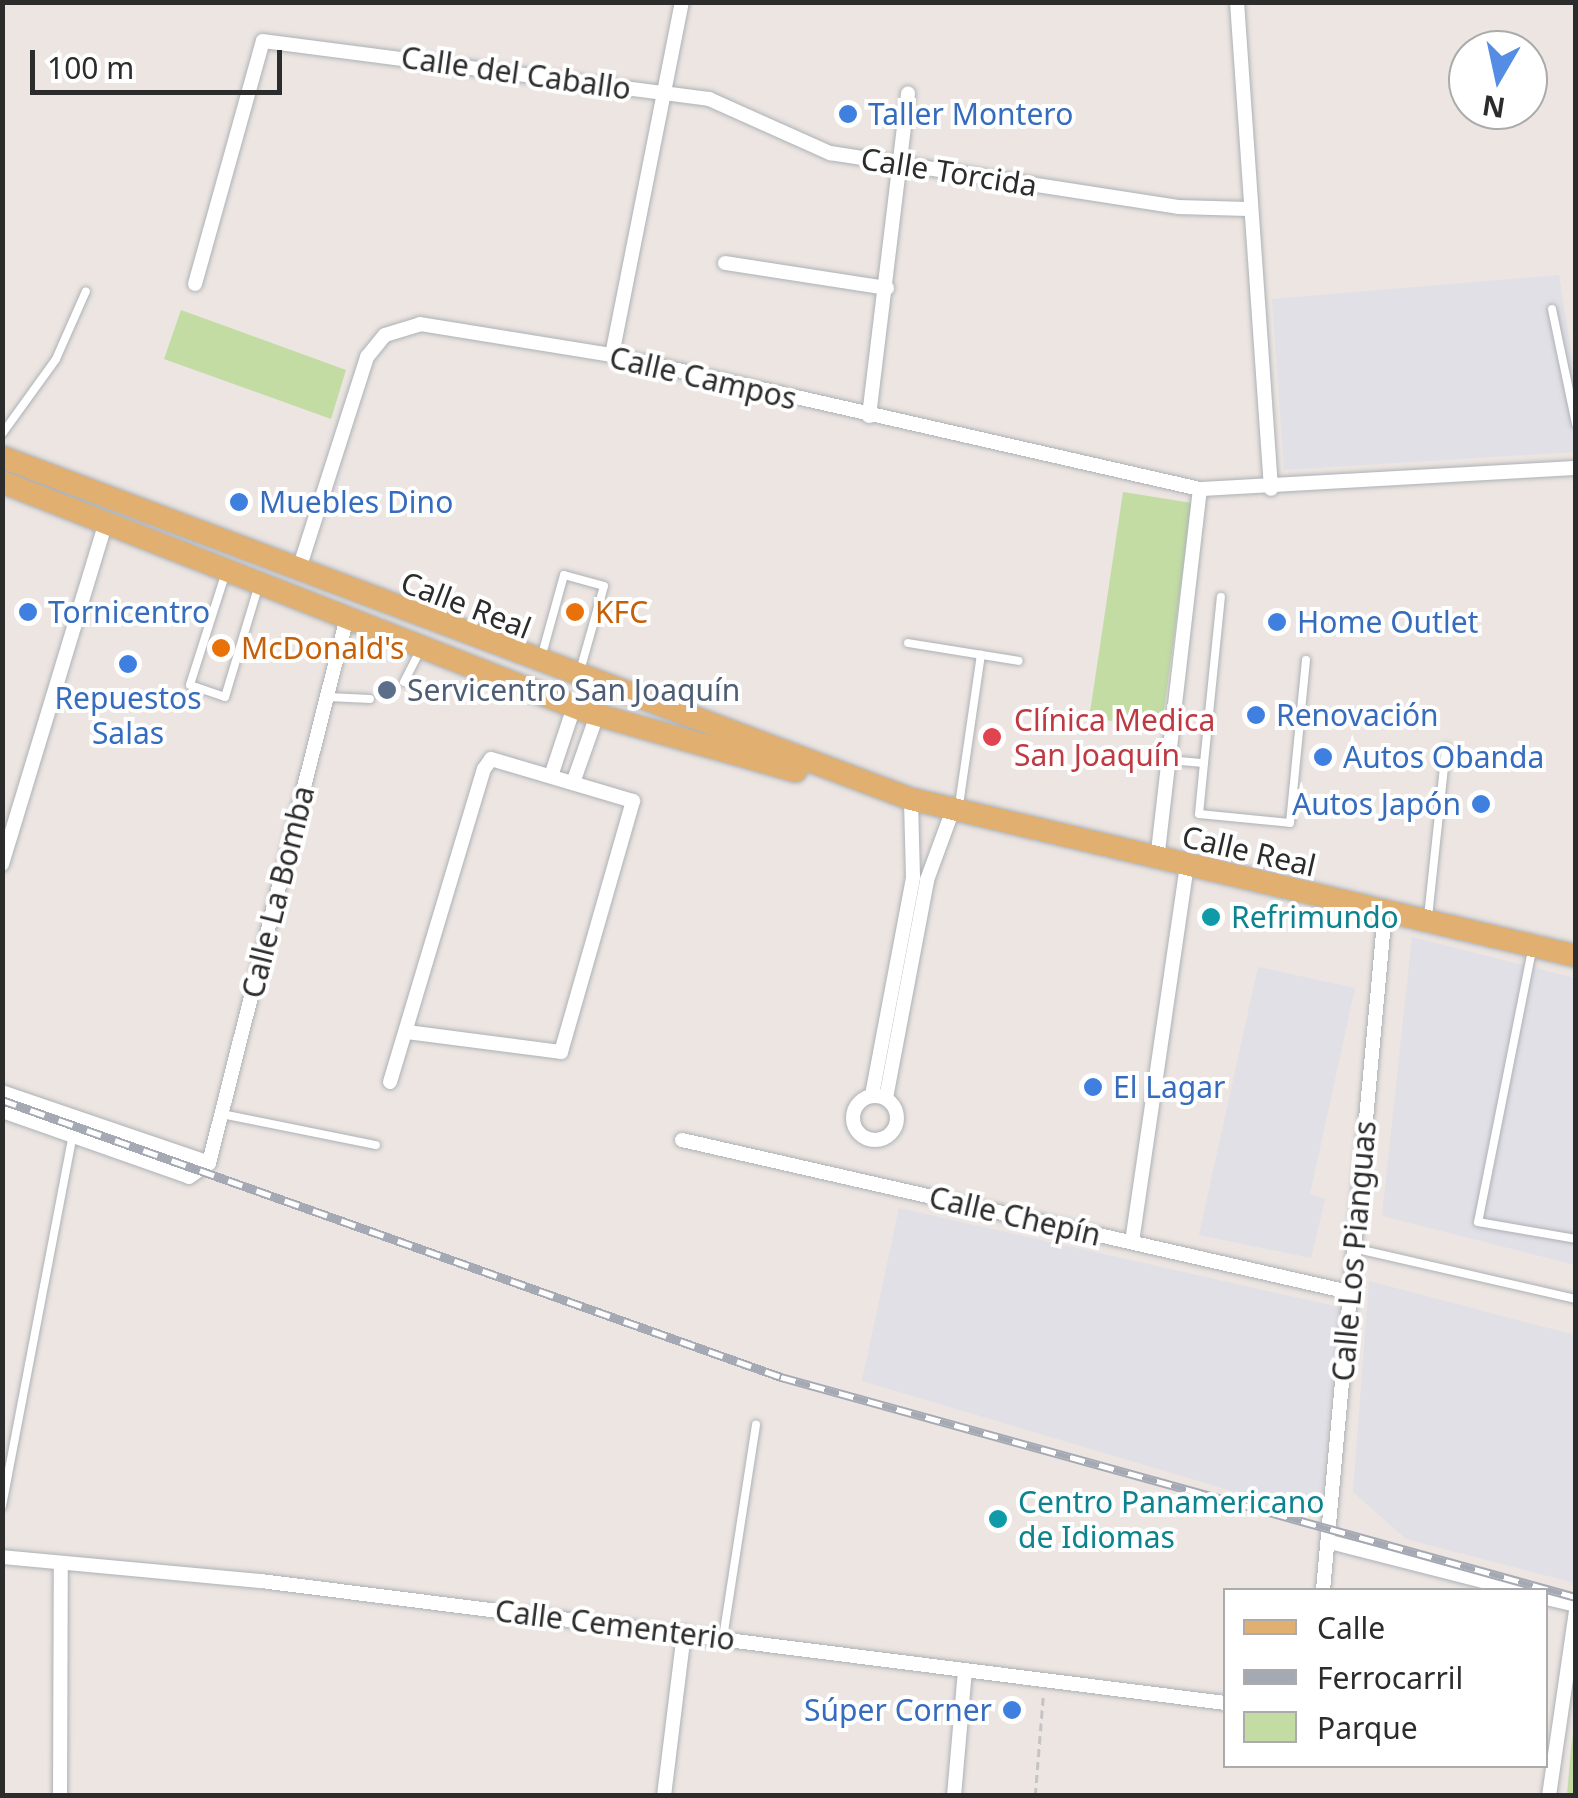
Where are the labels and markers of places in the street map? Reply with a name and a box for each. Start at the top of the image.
place label: Taller Montero [868,96,1073,132]
marker: Taller Montero [837,103,859,125]
place label: Muebles Dino [259,484,453,520]
marker: Muebles Dino [228,491,250,513]
place label: Tornicentro [48,594,210,630]
place label: KFC [595,594,648,630]
marker: Tornicentro [17,601,39,623]
marker: KFC [564,601,586,623]
place label: Home Outlet [1297,604,1478,640]
marker: Home Outlet [1266,611,1288,633]
place label: McDonald's [241,630,404,666]
marker: McDonald's [210,637,232,659]
marker: Repuestos Salas [117,653,139,675]
place label: Servicentro San Joaquín [407,672,740,708]
marker: Servicentro San Joaquín [376,679,398,701]
place label: Repuestos Salas [54,680,202,750]
place label: Renovación [1276,697,1439,733]
place label: Clínica Medica San Joaquín [1014,702,1215,772]
marker: Renovación [1245,704,1267,726]
marker: Clínica Medica San Joaquín [979,724,1005,750]
place label: Autos Obanda [1343,739,1544,775]
marker: Autos Obanda [1312,746,1334,768]
place label: Autos Japón [1292,786,1461,822]
marker: Autos Japón [1470,793,1492,815]
place label: Refrimundo [1231,899,1399,935]
marker: Refrimundo [1200,906,1222,928]
place label: El Lagar [1113,1069,1225,1105]
marker: El Lagar [1082,1076,1104,1098]
place label: Centro Panamericano de Idiomas [1018,1484,1324,1554]
marker: Centro Panamericano de Idiomas [987,1508,1009,1530]
place label: Súper Corner [804,1692,992,1728]
marker: Súper Corner [1001,1699,1023,1721]

